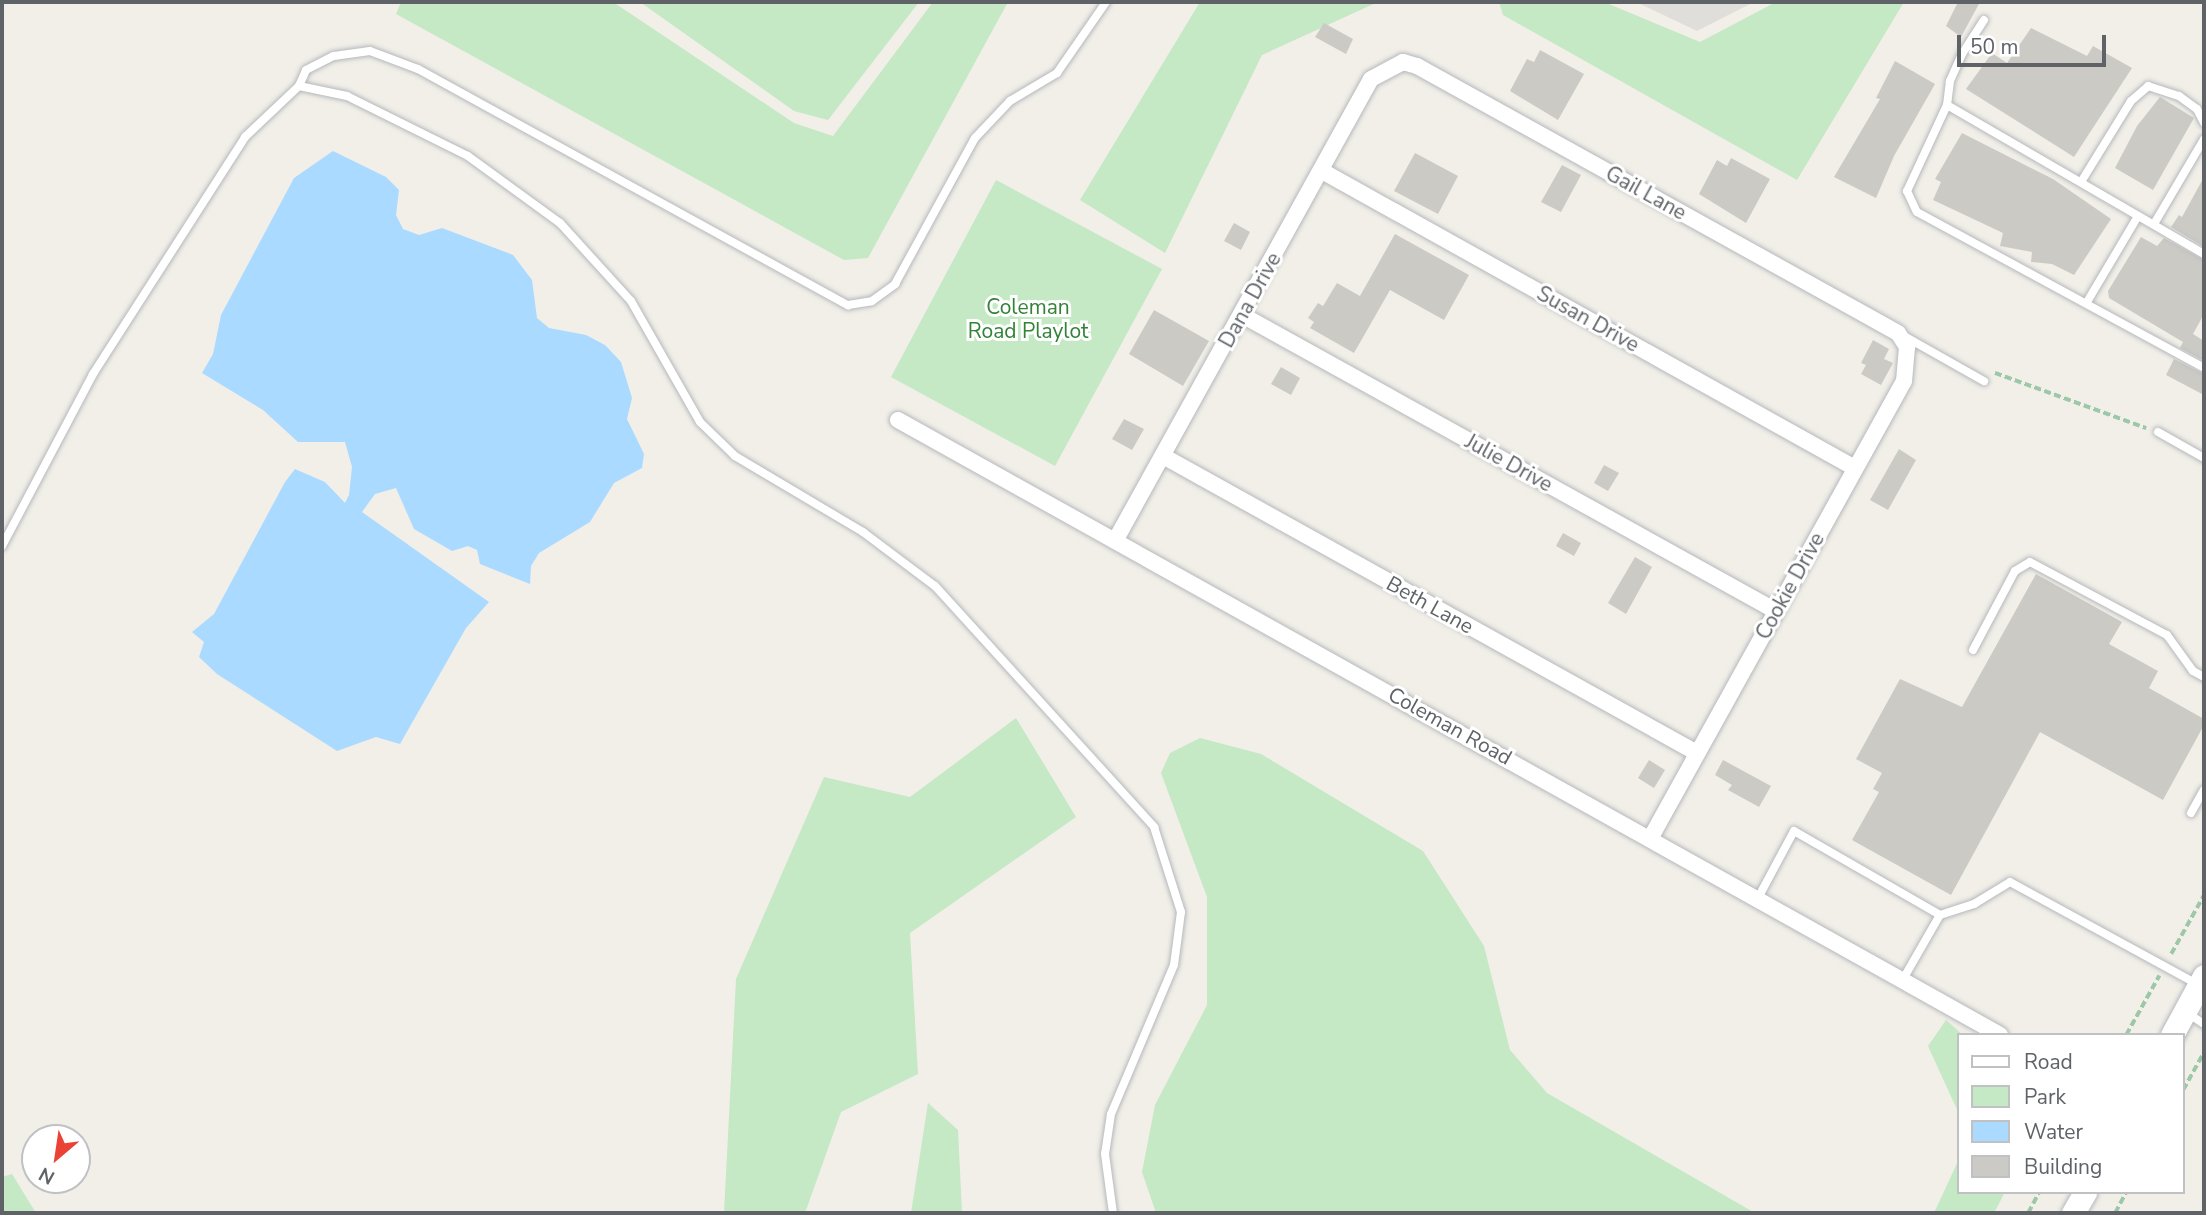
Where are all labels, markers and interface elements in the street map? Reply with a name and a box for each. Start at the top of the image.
scale bar [1961,21,2110,65]
text: 50 m [1970,33,2019,61]
street label: Gail Lane [1601,161,1691,225]
street label: Dana Drive [1214,248,1286,352]
street label: Susan Drive [1532,281,1644,357]
park label: Coleman Road Playlot [968,294,1088,344]
street label: Julie Drive [1461,429,1557,497]
street label: Cookie Drive [1750,528,1830,644]
street label: Beth Lane [1382,571,1478,639]
street label: Coleman Road [1384,682,1516,770]
legend [1958,1033,2185,1194]
text: Road [2024,1048,2073,1076]
text: Park [2024,1083,2066,1111]
text: Water [2024,1118,2083,1146]
north arrow [21,1124,91,1194]
text: Building [2024,1153,2102,1181]
text: N [34,1161,59,1190]

